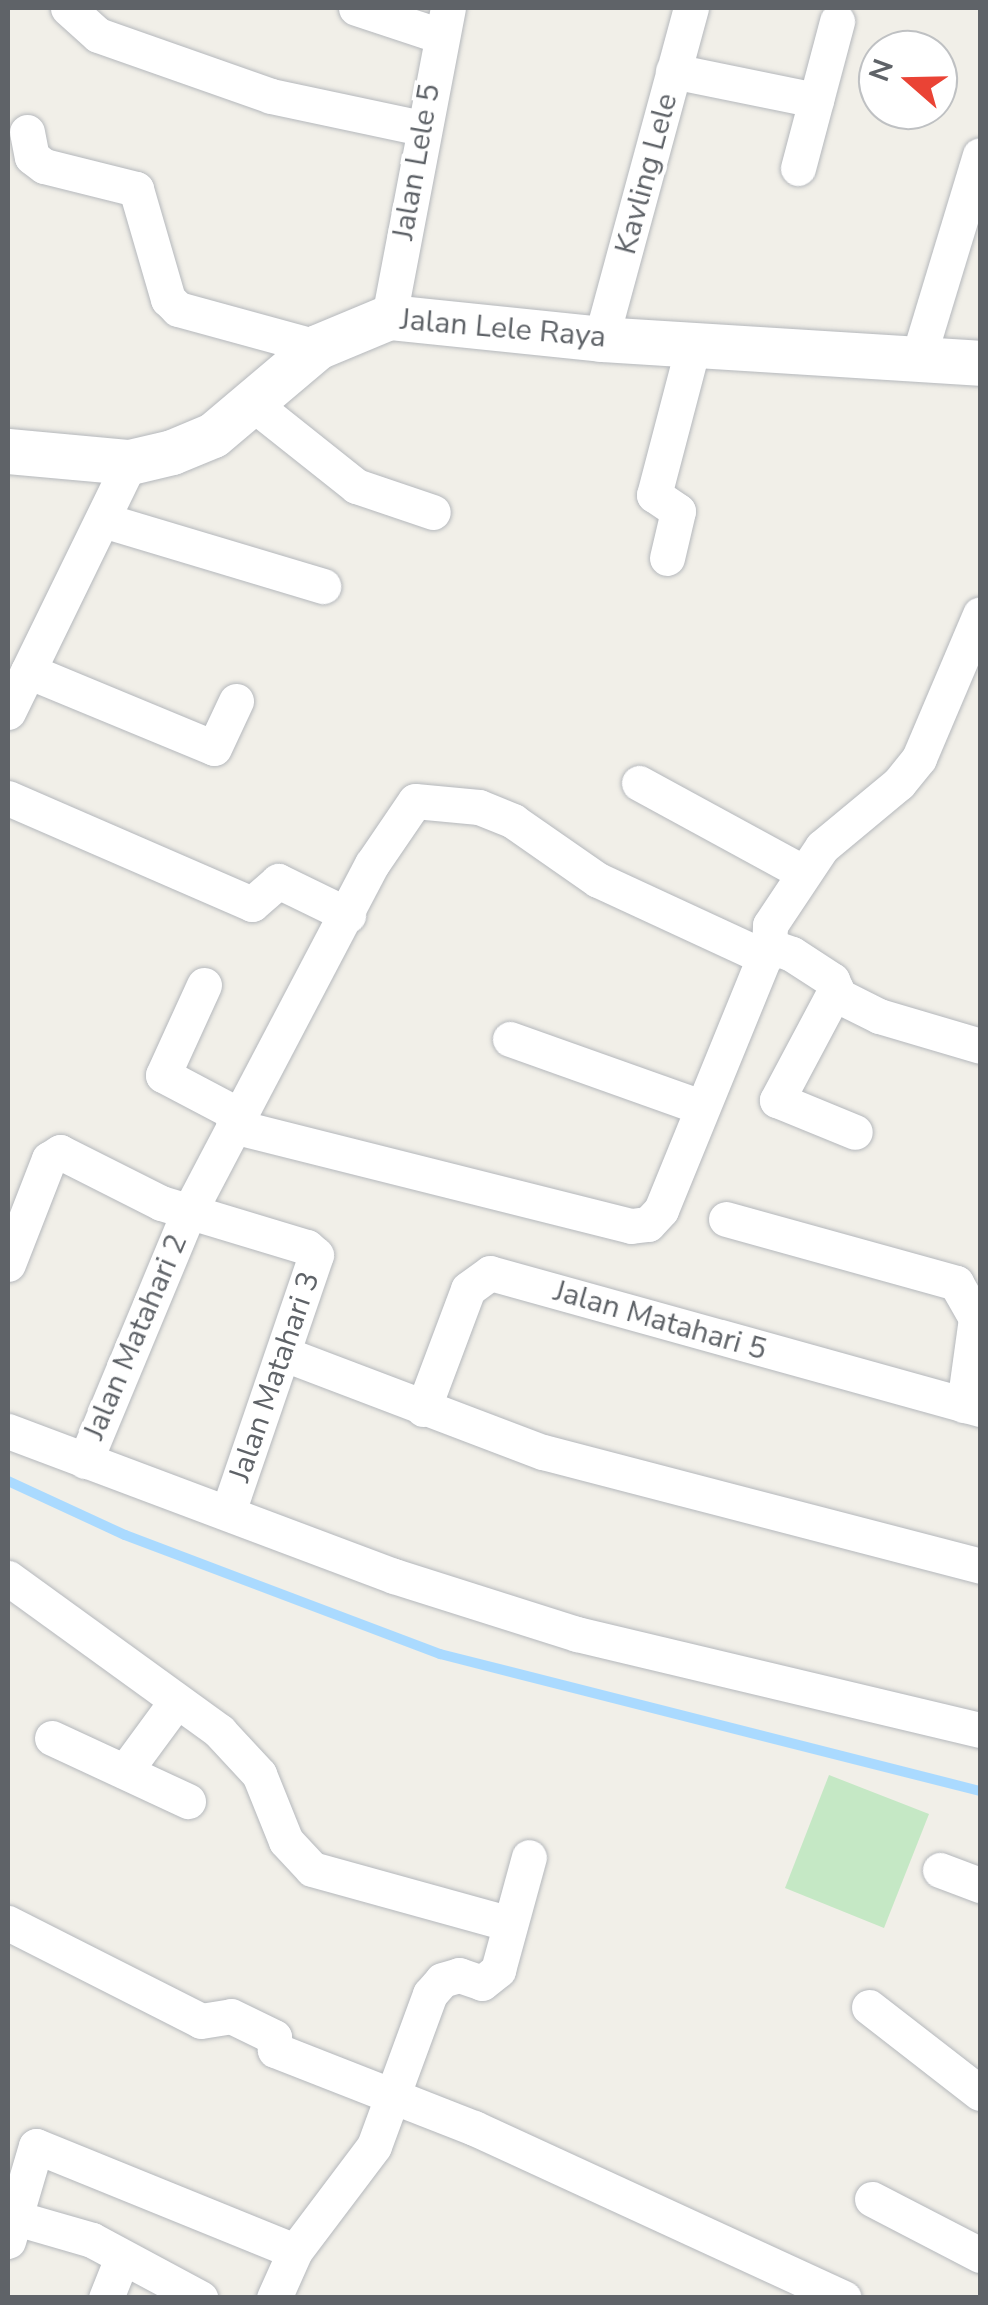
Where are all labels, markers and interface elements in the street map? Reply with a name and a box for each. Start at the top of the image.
north arrow [858,30,958,130]
text: N [860,54,903,87]
street label: Jalan Lele 5 [386,81,448,243]
street label: Kavling Lele [608,90,686,258]
street label: Jalan Lele Raya [399,302,607,356]
street label: Jalan Matahari 2 [77,1229,195,1445]
street label: Jalan Matahari 3 [222,1267,328,1487]
street label: Jalan Matahari 5 [550,1273,770,1369]

